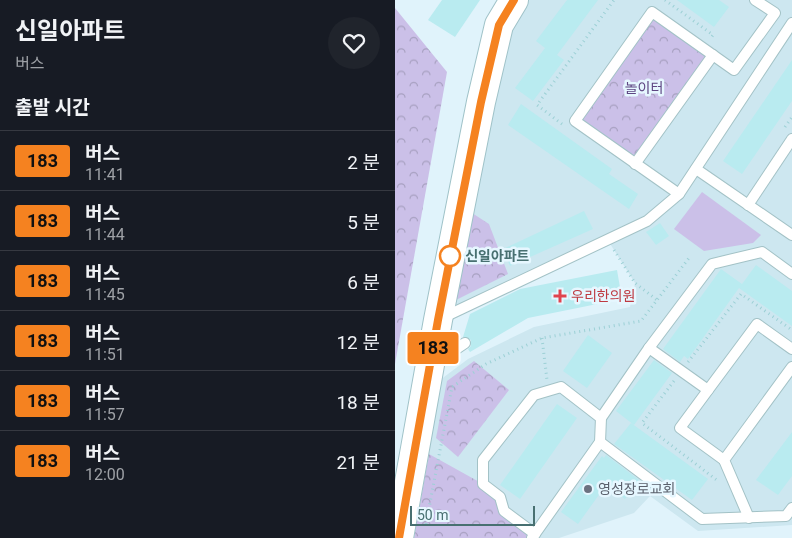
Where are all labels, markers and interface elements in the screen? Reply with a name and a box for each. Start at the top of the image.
text: 신일아파트 [15,17,125,45]
button: heart [328,17,380,69]
text: 버스 [15,54,44,73]
park label: 놀이터 [625,80,663,96]
text: 출발 시간 [15,96,90,119]
text: 버스 [85,142,120,165]
text: 183 [27,150,58,171]
text: 2 분 [347,151,380,174]
text: 11:41 [85,165,125,184]
text: 버스 [85,202,120,225]
text: 183 [27,210,58,231]
text: 5 분 [347,211,380,234]
text: 11:44 [85,225,125,244]
marker: 신일아파트 [439,245,461,267]
place label: 신일아파트 [465,248,530,264]
text: 버스 [85,262,120,285]
text: 183 [27,270,58,291]
text: 6 분 [347,271,380,294]
text: 11:45 [85,285,125,304]
place label: 우리한의원 [571,288,635,304]
marker: 우리한의원 [553,289,567,303]
text: 버스 [85,322,120,345]
text: 183 [27,330,58,351]
text: 12 분 [336,331,380,354]
line badge: 183 [404,332,462,364]
text: 183 [418,337,448,358]
text: 11:51 [85,345,125,364]
text: 버스 [85,382,120,405]
text: 183 [27,390,58,411]
text: 18 분 [336,391,380,414]
text: 11:57 [85,405,125,424]
text: 버스 [85,442,120,465]
text: 183 [27,450,58,471]
text: 21 분 [336,451,380,474]
text: 12:00 [85,465,125,484]
place label: 영성장로교회 [598,481,675,497]
marker: 영성장로교회 [582,483,594,495]
scale bar [410,503,535,526]
text: 50 m [417,507,449,523]

